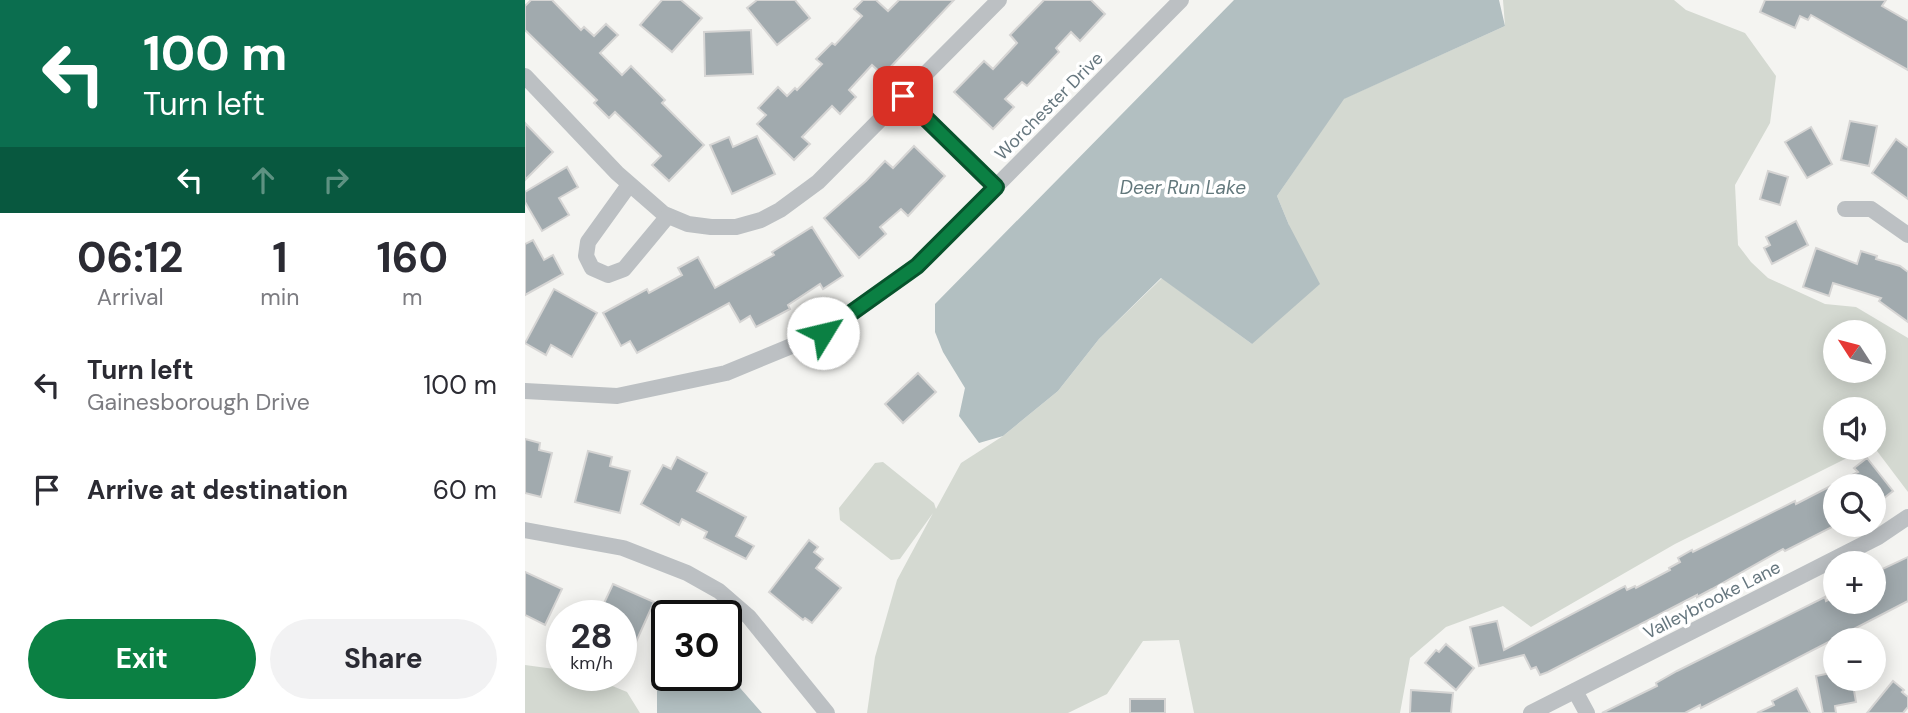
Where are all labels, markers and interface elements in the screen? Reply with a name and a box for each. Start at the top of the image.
text: 100 m [143,21,287,85]
icon: left [28,28,119,119]
street label: Worchester Drive [990,47,1108,165]
pin [873,66,933,126]
icon: arrive [884,77,922,115]
text: Turn left [143,83,265,125]
icon: left [171,161,209,199]
icon: ahead [244,161,282,199]
icon: right [317,161,355,199]
water label: Deer Run Lake [1120,175,1246,200]
text: 06:12 [77,230,183,285]
text: 1 [272,230,288,285]
text: 160 [377,230,448,285]
text: Arrival [97,282,164,312]
text: min [260,282,300,312]
text: m [402,282,423,312]
position arrow [786,296,860,370]
north arrow [1823,320,1887,383]
map controls [1823,320,1886,691]
text: Turn left [87,353,194,387]
icon: left [28,366,66,404]
text: 100 m [423,368,497,402]
text: Gainesborough Drive [87,387,310,417]
button: sound [1823,397,1886,460]
icon: arrive [28,471,66,509]
text: Arrive at destination [87,473,348,507]
text: 60 m [433,473,497,507]
button: search [1823,474,1886,537]
button: + [1823,551,1886,614]
street label: Valleybrooke Lane [1639,555,1785,645]
speed limit sign: 30 [651,600,742,691]
text: 28 [570,613,613,659]
button: Exit [28,619,256,699]
button: Share [270,619,497,699]
button: − [1823,628,1886,691]
text: km/h [570,651,613,675]

